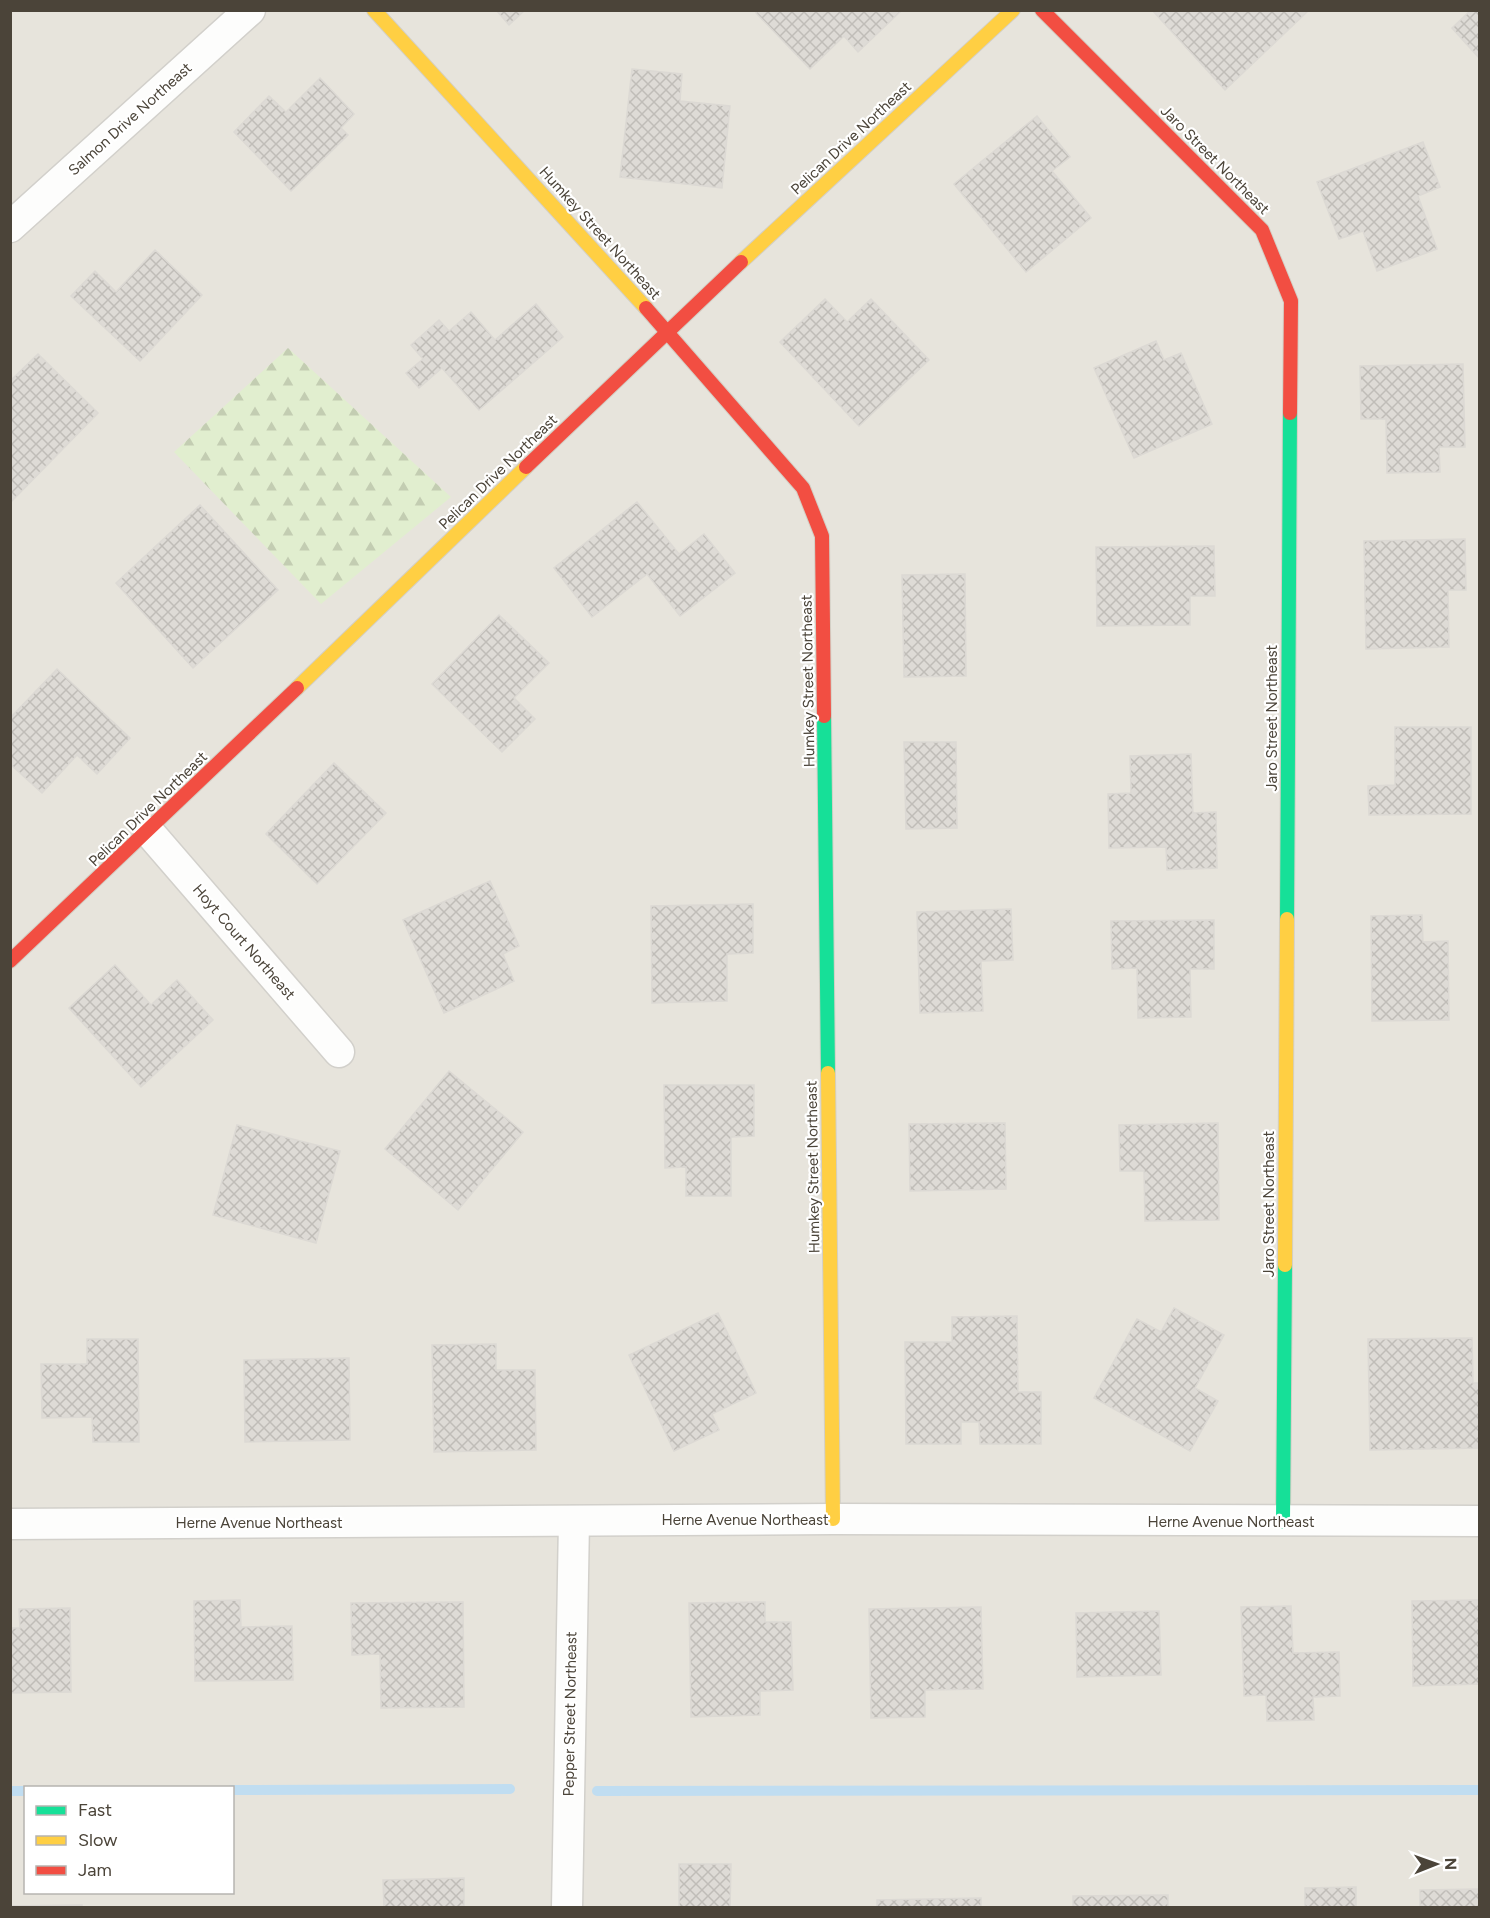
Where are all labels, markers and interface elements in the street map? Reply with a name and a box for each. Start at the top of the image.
street label: Salmon Drive Northeast [65,59,196,179]
street label: Pelican Drive Northeast [787,77,915,198]
street label: Jaro Street Northeast [1157,102,1273,218]
street label: Humkey Street Northeast [536,163,665,303]
street label: Pelican Drive Northeast [435,411,561,533]
street label: Humkey Street Northeast [797,594,819,768]
street label: Jaro Street Northeast [1263,644,1281,791]
street label: Pelican Drive Northeast [85,748,211,870]
street label: Hoyt Court Northeast [189,881,299,1004]
street label: Humkey Street Northeast [802,1080,824,1254]
street label: Jaro Street Northeast [1260,1130,1278,1277]
street label: Herne Avenue Northeast [661,1511,829,1529]
street label: Herne Avenue Northeast [1147,1513,1315,1531]
street label: Herne Avenue Northeast [175,1514,343,1532]
street label: Pepper Street Northeast [560,1631,580,1797]
legend [24,1786,234,1894]
text: Fast [78,1799,112,1821]
text: Slow [78,1829,117,1851]
north arrow [1406,1834,1466,1894]
text: N [1441,1857,1460,1870]
text: Jam [78,1859,112,1881]

